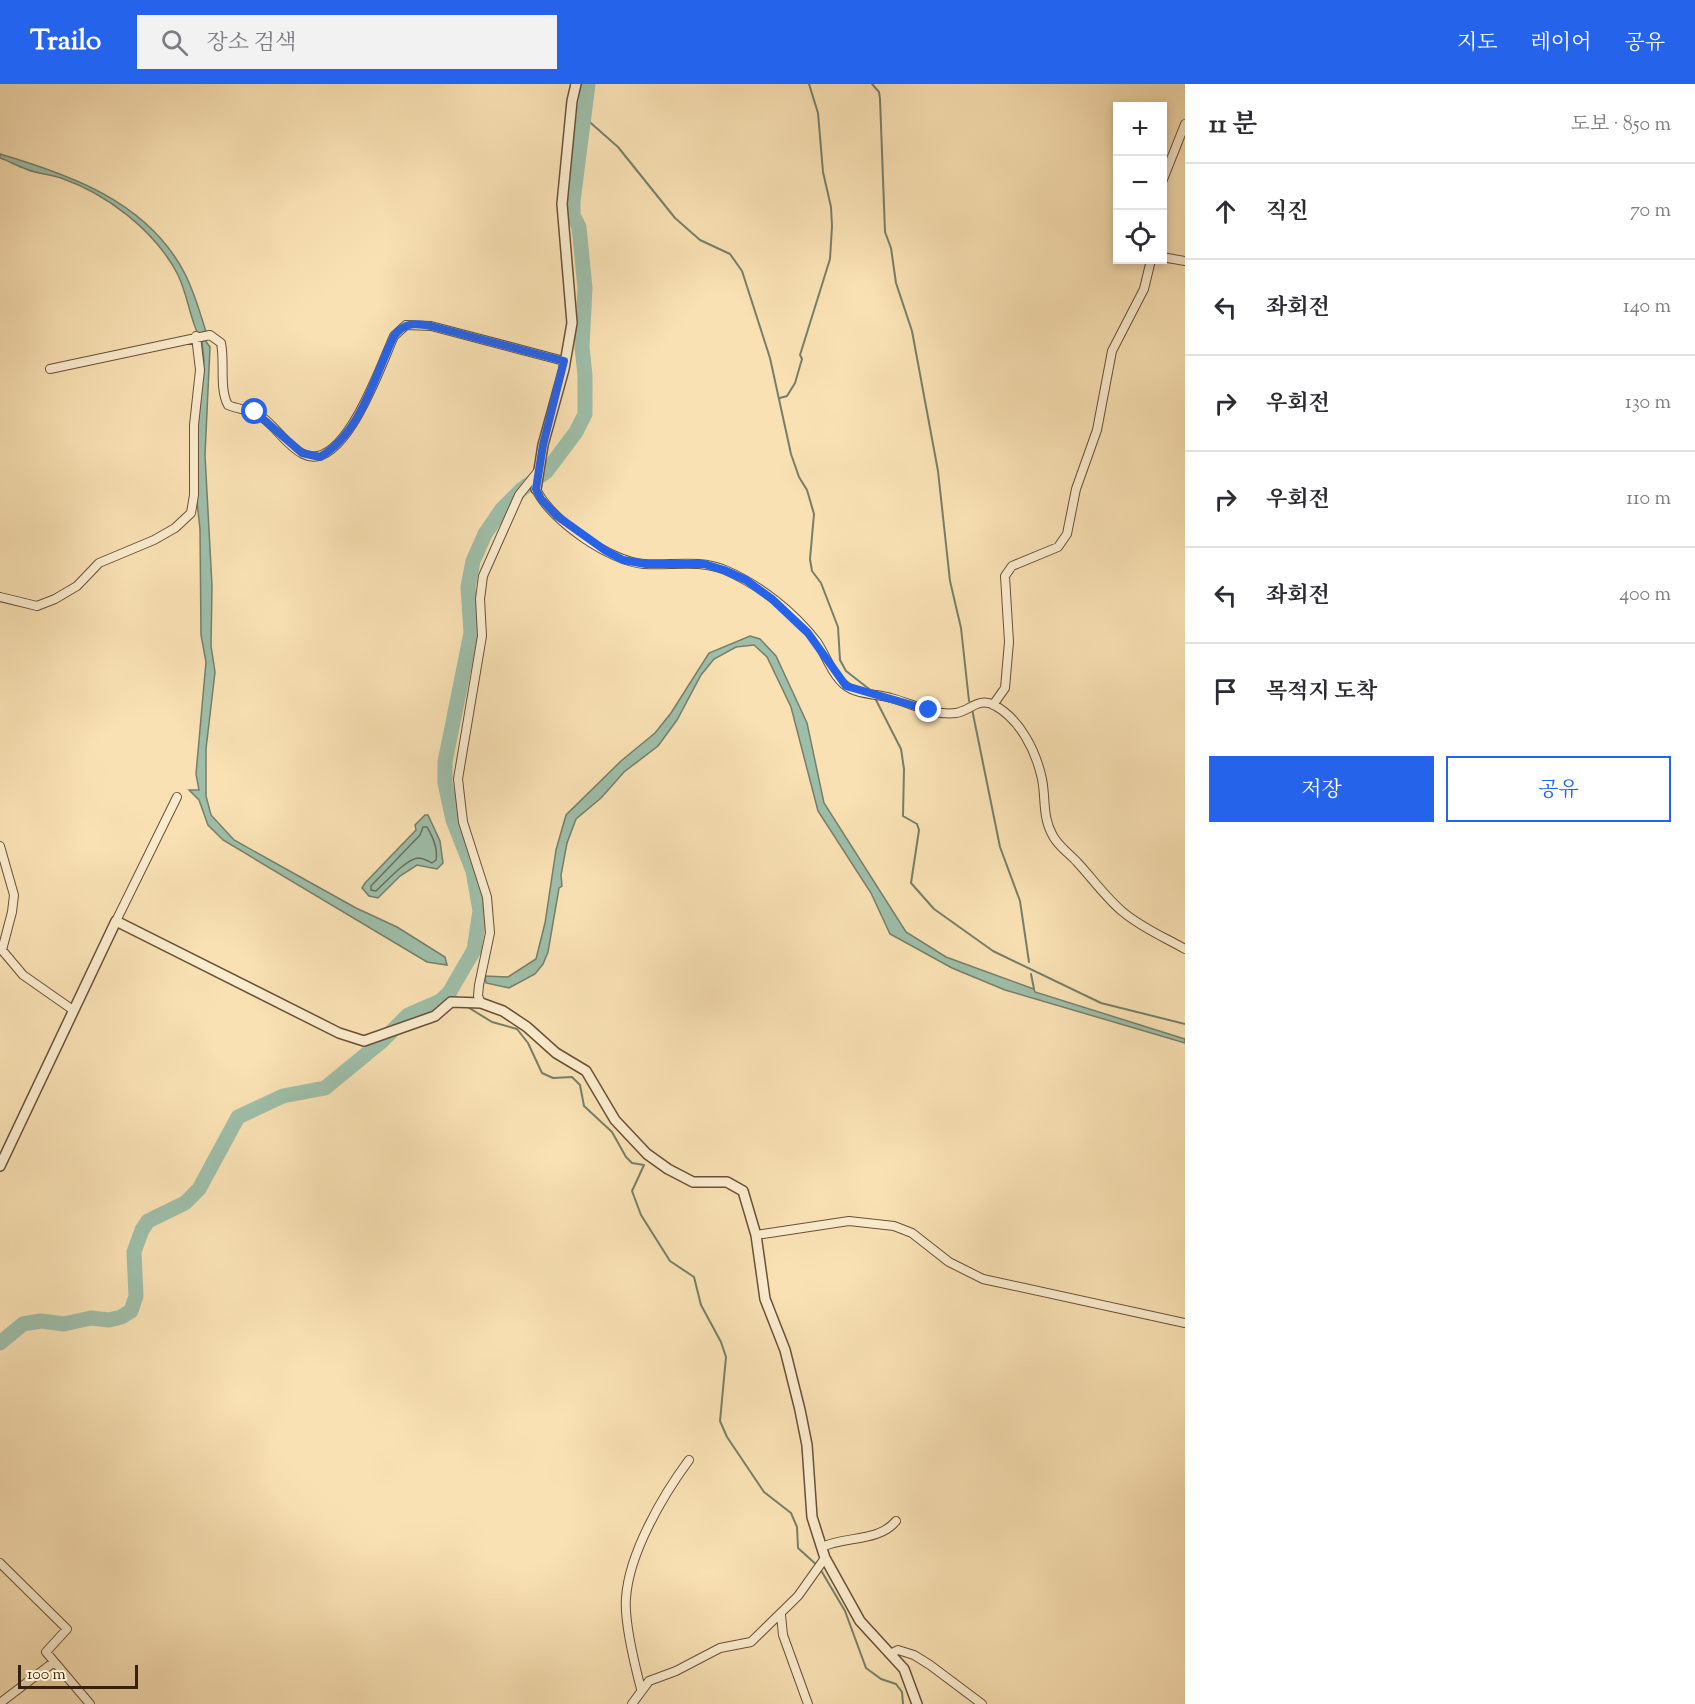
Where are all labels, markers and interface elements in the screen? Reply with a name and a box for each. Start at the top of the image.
search box [137,15,557,69]
text: Trailo [30,22,101,62]
icon: search [158,26,191,59]
text: 장소 검색 [206,28,296,60]
text: 지도 [1457,29,1498,59]
text: 레이어 [1531,29,1591,59]
text: 공유 [1624,29,1665,59]
map controls [1113,102,1167,264]
button: + [1113,102,1167,156]
text: 11 분 [1209,107,1257,144]
text: 도보 · 850 m [1571,111,1671,140]
button: − [1113,156,1167,210]
icon: ahead [1209,195,1242,228]
text: 직진 [1266,197,1309,229]
text: 70 m [1630,197,1671,226]
button: locate [1113,210,1167,264]
icon: left [1209,291,1242,324]
text: 좌회전 [1266,293,1330,325]
text: 140 m [1623,293,1671,322]
icon: right [1209,387,1242,420]
text: 우회전 [1266,389,1330,421]
text: 130 m [1625,389,1671,418]
route start [241,398,267,424]
icon: right [1209,483,1242,516]
text: 우회전 [1266,485,1330,517]
text: 110 m [1626,485,1671,514]
icon: left [1209,579,1242,612]
text: 좌회전 [1266,581,1330,613]
text: 400 m [1619,581,1671,610]
icon: arrive [1209,675,1242,708]
text: 목적지 도착 [1266,677,1377,709]
route end [915,696,941,722]
button: 저장 [1209,756,1434,822]
button: 공유 [1446,756,1671,822]
scale bar [18,1662,138,1690]
text: 100 m [27,1664,66,1687]

